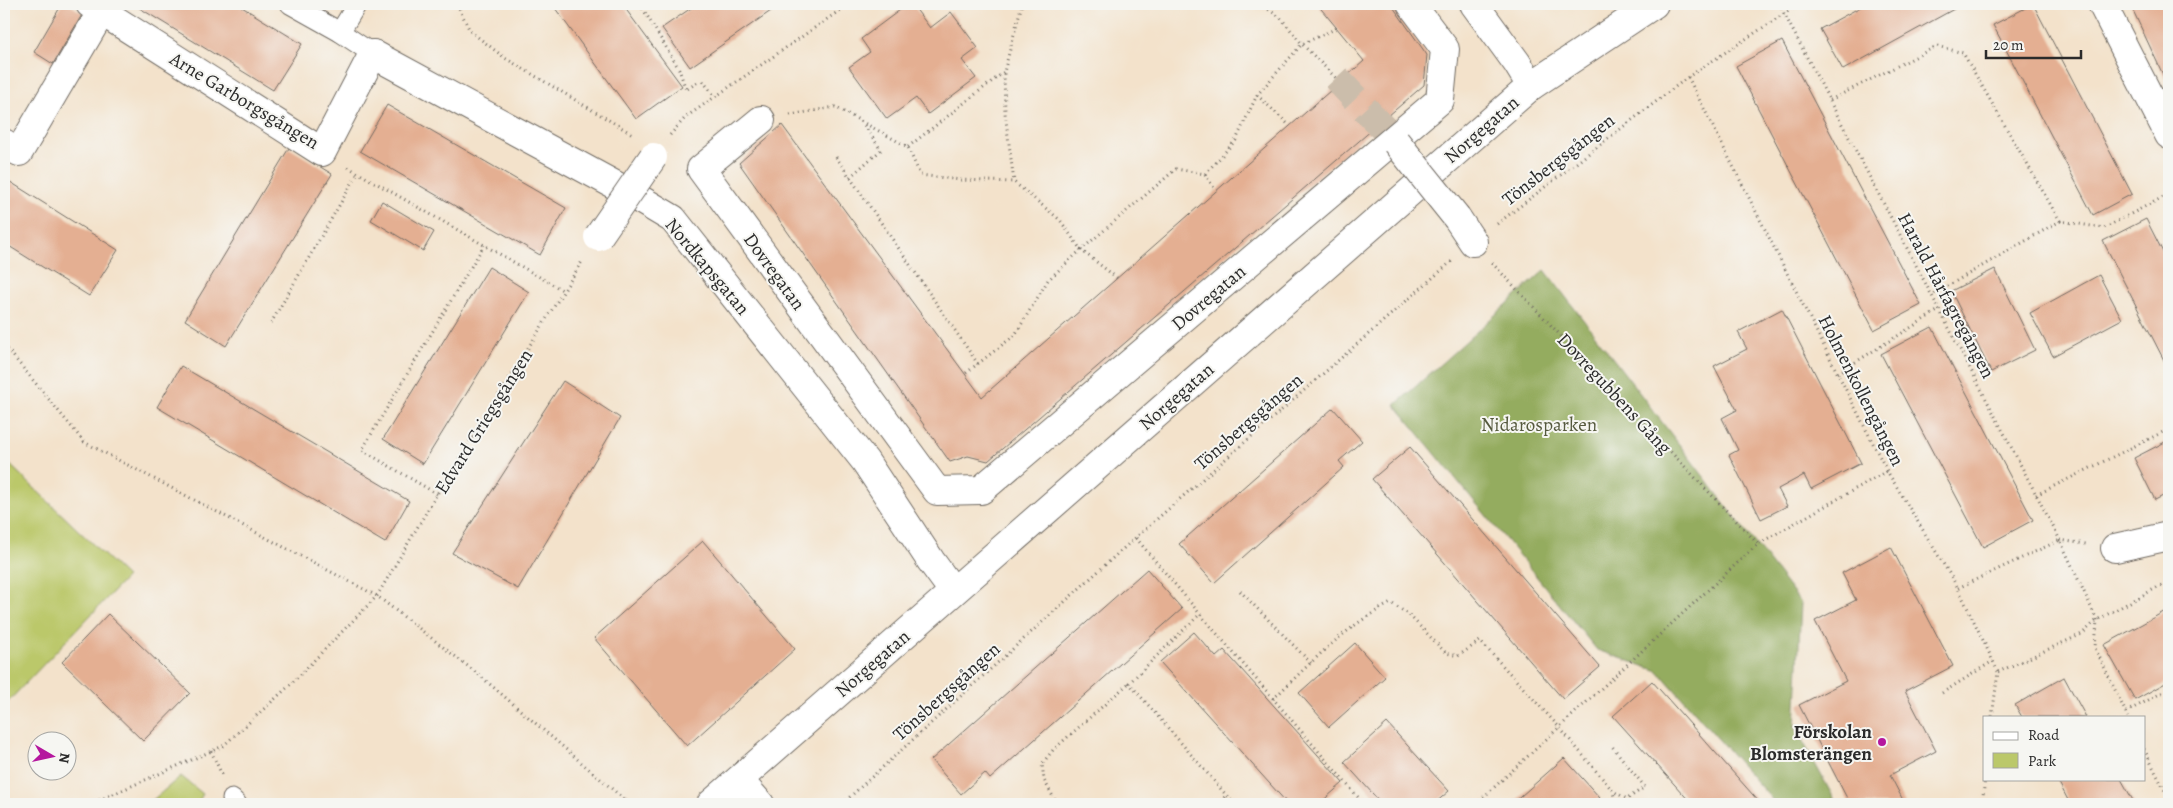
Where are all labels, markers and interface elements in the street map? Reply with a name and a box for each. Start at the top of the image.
scale bar [1986,28,2080,60]
text: 20 m [1993,35,2024,55]
street label: Arne Garborgsgången [164,45,324,156]
street label: Norgegatan [1439,90,1525,170]
street label: Tönsbergsgången [1497,108,1620,212]
street label: Harald Hårfagregången [1891,208,2001,383]
street label: Nordkapsgatan [659,213,756,321]
street label: Dovregatan [737,228,811,316]
street label: Dovregatan [1166,259,1251,337]
street label: Holmenkollengången [1812,310,1910,471]
street label: Dovregubbens Gång [1551,327,1678,460]
street label: Edvard Griegsgången [429,344,539,499]
street label: Norgegatan [1134,357,1220,437]
street label: Tönsbergsgången [1189,367,1309,476]
park label: Nidarosparken [1481,412,1597,438]
street label: Norgegatan [830,624,916,704]
street label: Tönsbergsgången [887,636,1006,747]
legend [1983,716,2146,780]
place label: Förskolan Blomsterängen [1750,719,1872,767]
text: Road [2028,725,2060,745]
north arrow [28,730,78,780]
marker: Förskolan Blomsterängen [1876,736,1888,748]
text: N [54,751,75,764]
text: Park [2028,751,2057,771]

